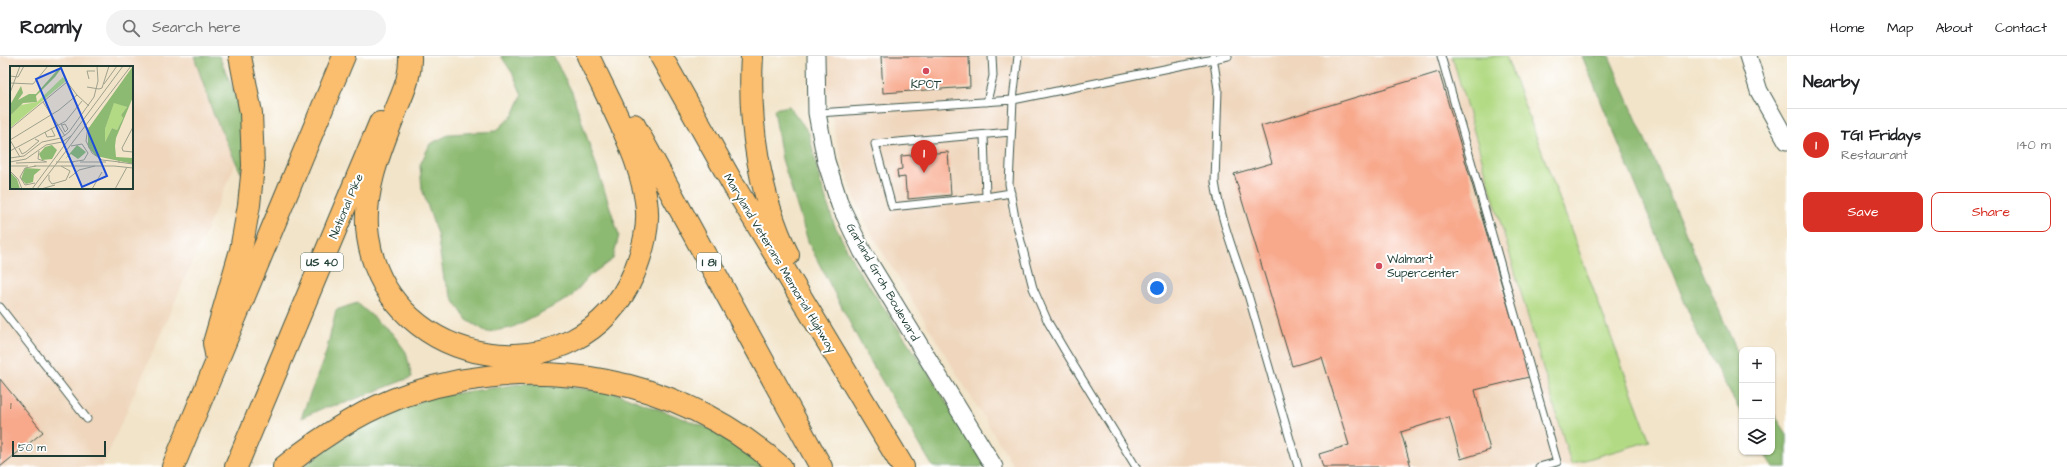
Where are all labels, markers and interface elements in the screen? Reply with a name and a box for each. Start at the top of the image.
search box [106,10,386,46]
text: Roamly [20,14,82,41]
icon: search [120,17,142,39]
text: Search here [152,17,241,38]
text: Home [1830,18,1865,38]
text: Map [1887,18,1913,38]
text: About [1935,18,1973,38]
text: Contact [1995,18,2047,38]
inset map [10,66,133,189]
marker: KPOT [921,66,931,76]
text: Nearby [1803,70,1860,94]
place label: KPOT [911,76,942,93]
text: TGI Fridays [1841,125,1921,146]
text: 1 [1815,136,1817,154]
text: 140 m [2017,136,2051,154]
pin: 1 [911,140,937,173]
text: Restaurant [1841,146,1908,164]
street label: Maryland Veterans Memorial Highway [718,170,840,357]
street label: National Pike [325,171,368,241]
button: Save [1803,192,1923,232]
button: Share [1931,192,2051,232]
street label: Garland Groh Boulevard [842,220,923,344]
place label: Walmart Supercenter [1387,251,1459,282]
road number: US 40 [301,253,343,271]
road number: I 81 [697,253,721,271]
marker: Walmart Supercenter [1374,261,1384,271]
your location [1147,278,1167,298]
map controls [1739,347,1775,455]
button: + [1739,347,1775,383]
button: − [1739,383,1775,419]
house number: 1 [10,399,12,413]
button: layers [1739,419,1775,455]
scale bar [12,439,106,458]
text: 50 m [18,440,46,455]

